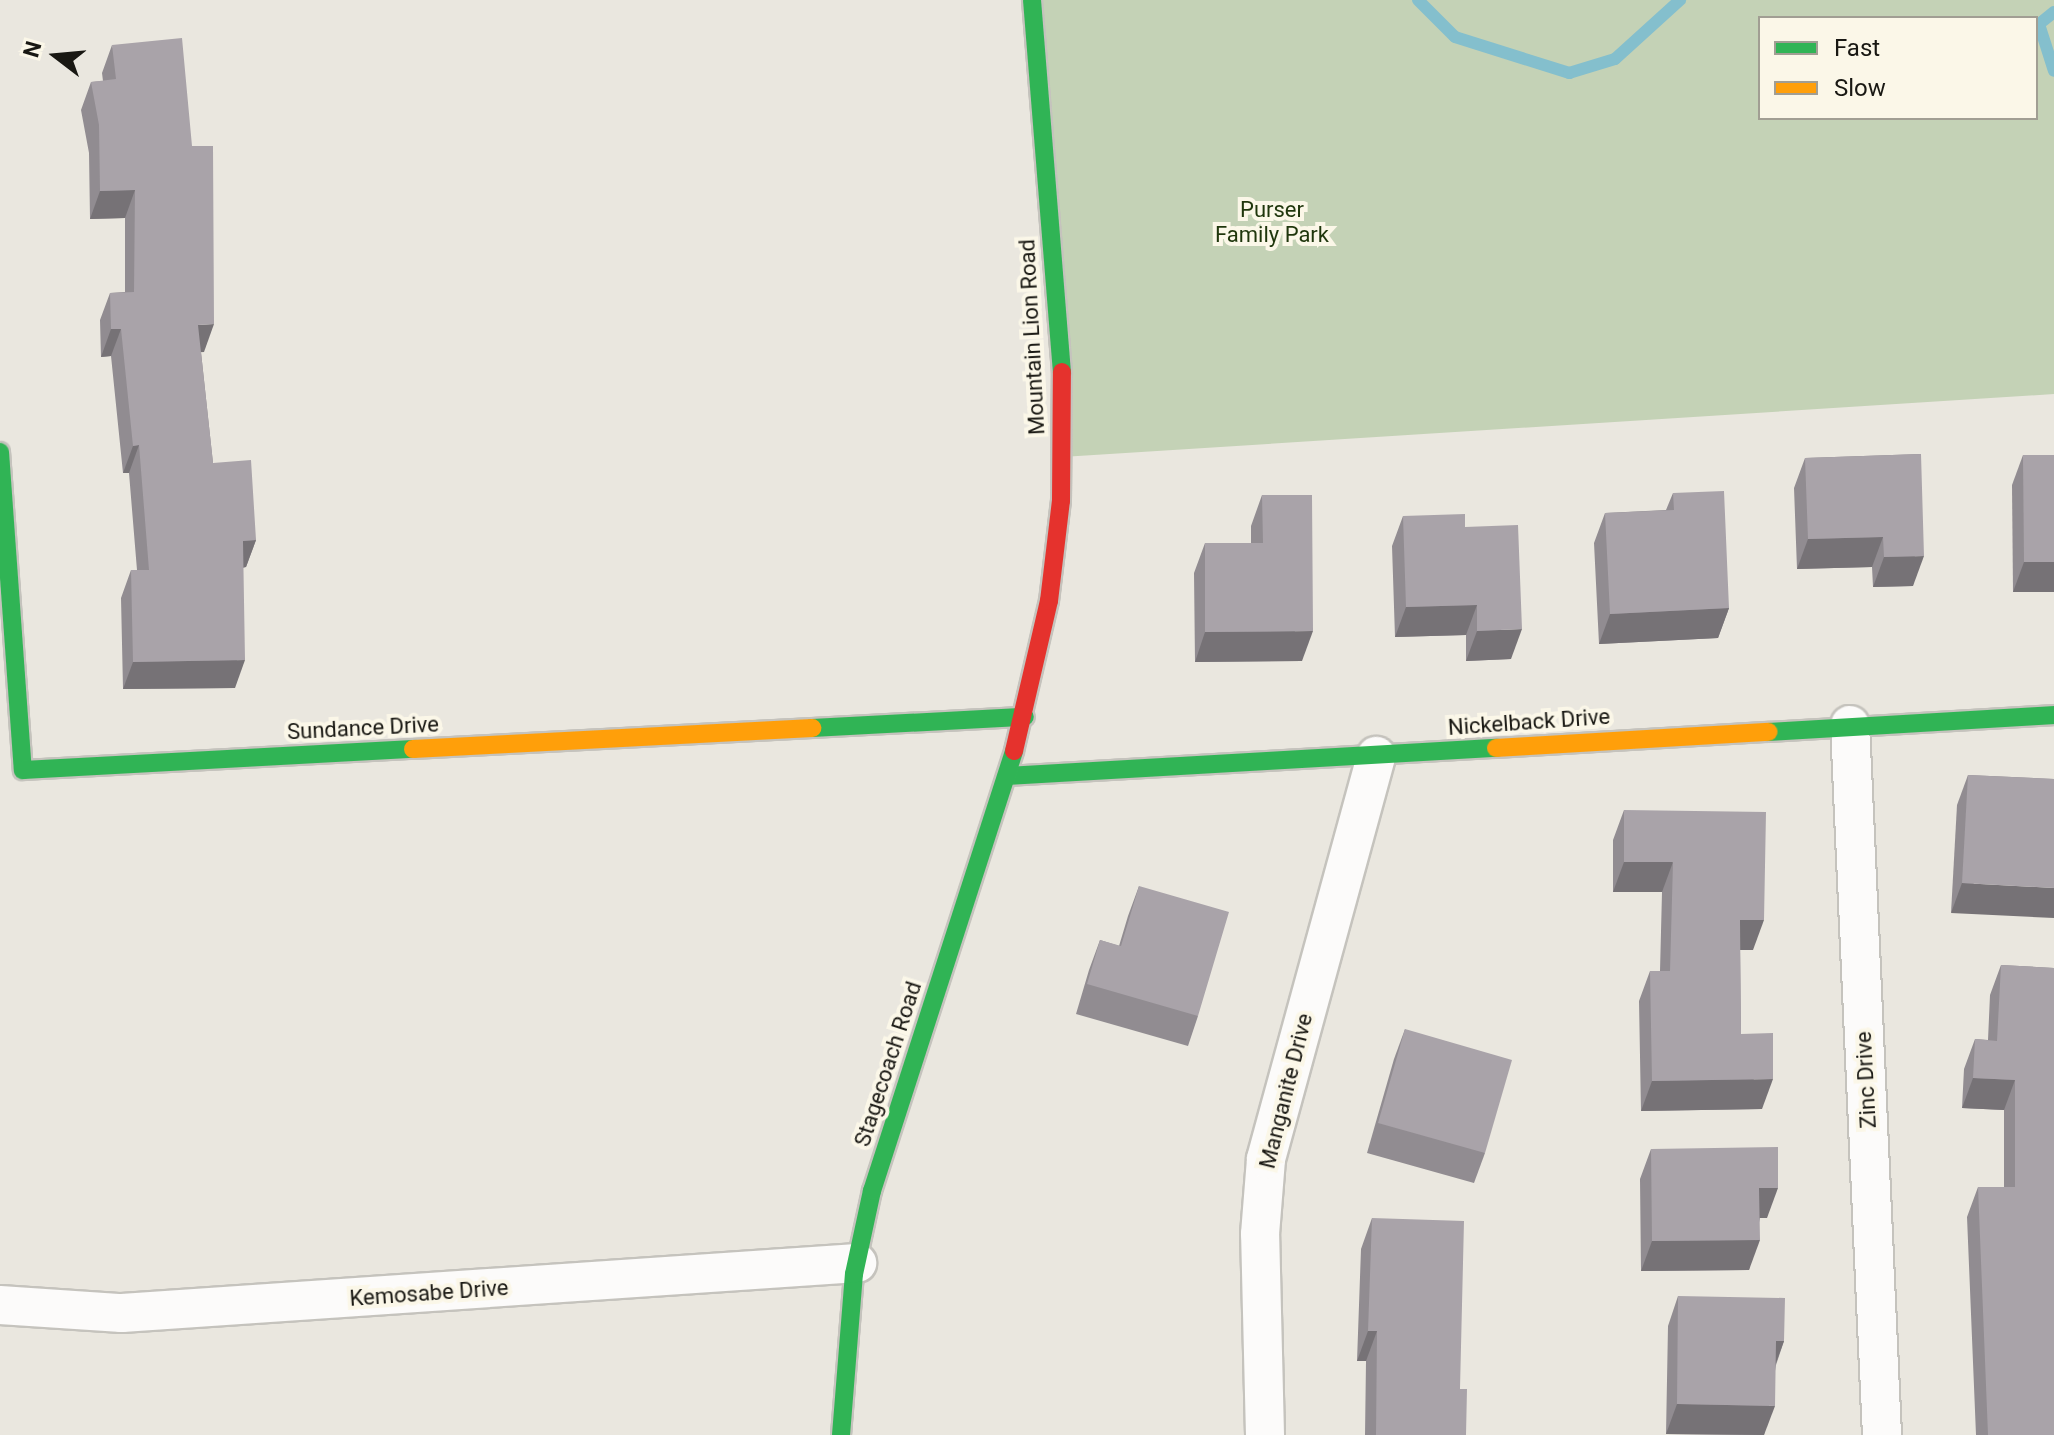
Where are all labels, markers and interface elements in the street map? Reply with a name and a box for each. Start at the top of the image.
north arrow [16,16,96,96]
legend [1758,16,2038,120]
text: Fast [1834,34,1880,62]
text: N [18,38,47,60]
text: Slow [1834,74,1886,102]
park label: Purser Family Park [1215,196,1329,248]
street label: Mountain Lion Road [1014,238,1050,436]
street label: Nickelback Drive [1447,703,1611,741]
street label: Sundance Drive [286,711,440,745]
street label: Stagecoach Road [849,978,927,1150]
street label: Manganite Drive [1254,1011,1318,1171]
street label: Zinc Drive [1850,1031,1882,1129]
street label: Kemosabe Drive [349,1274,509,1312]

